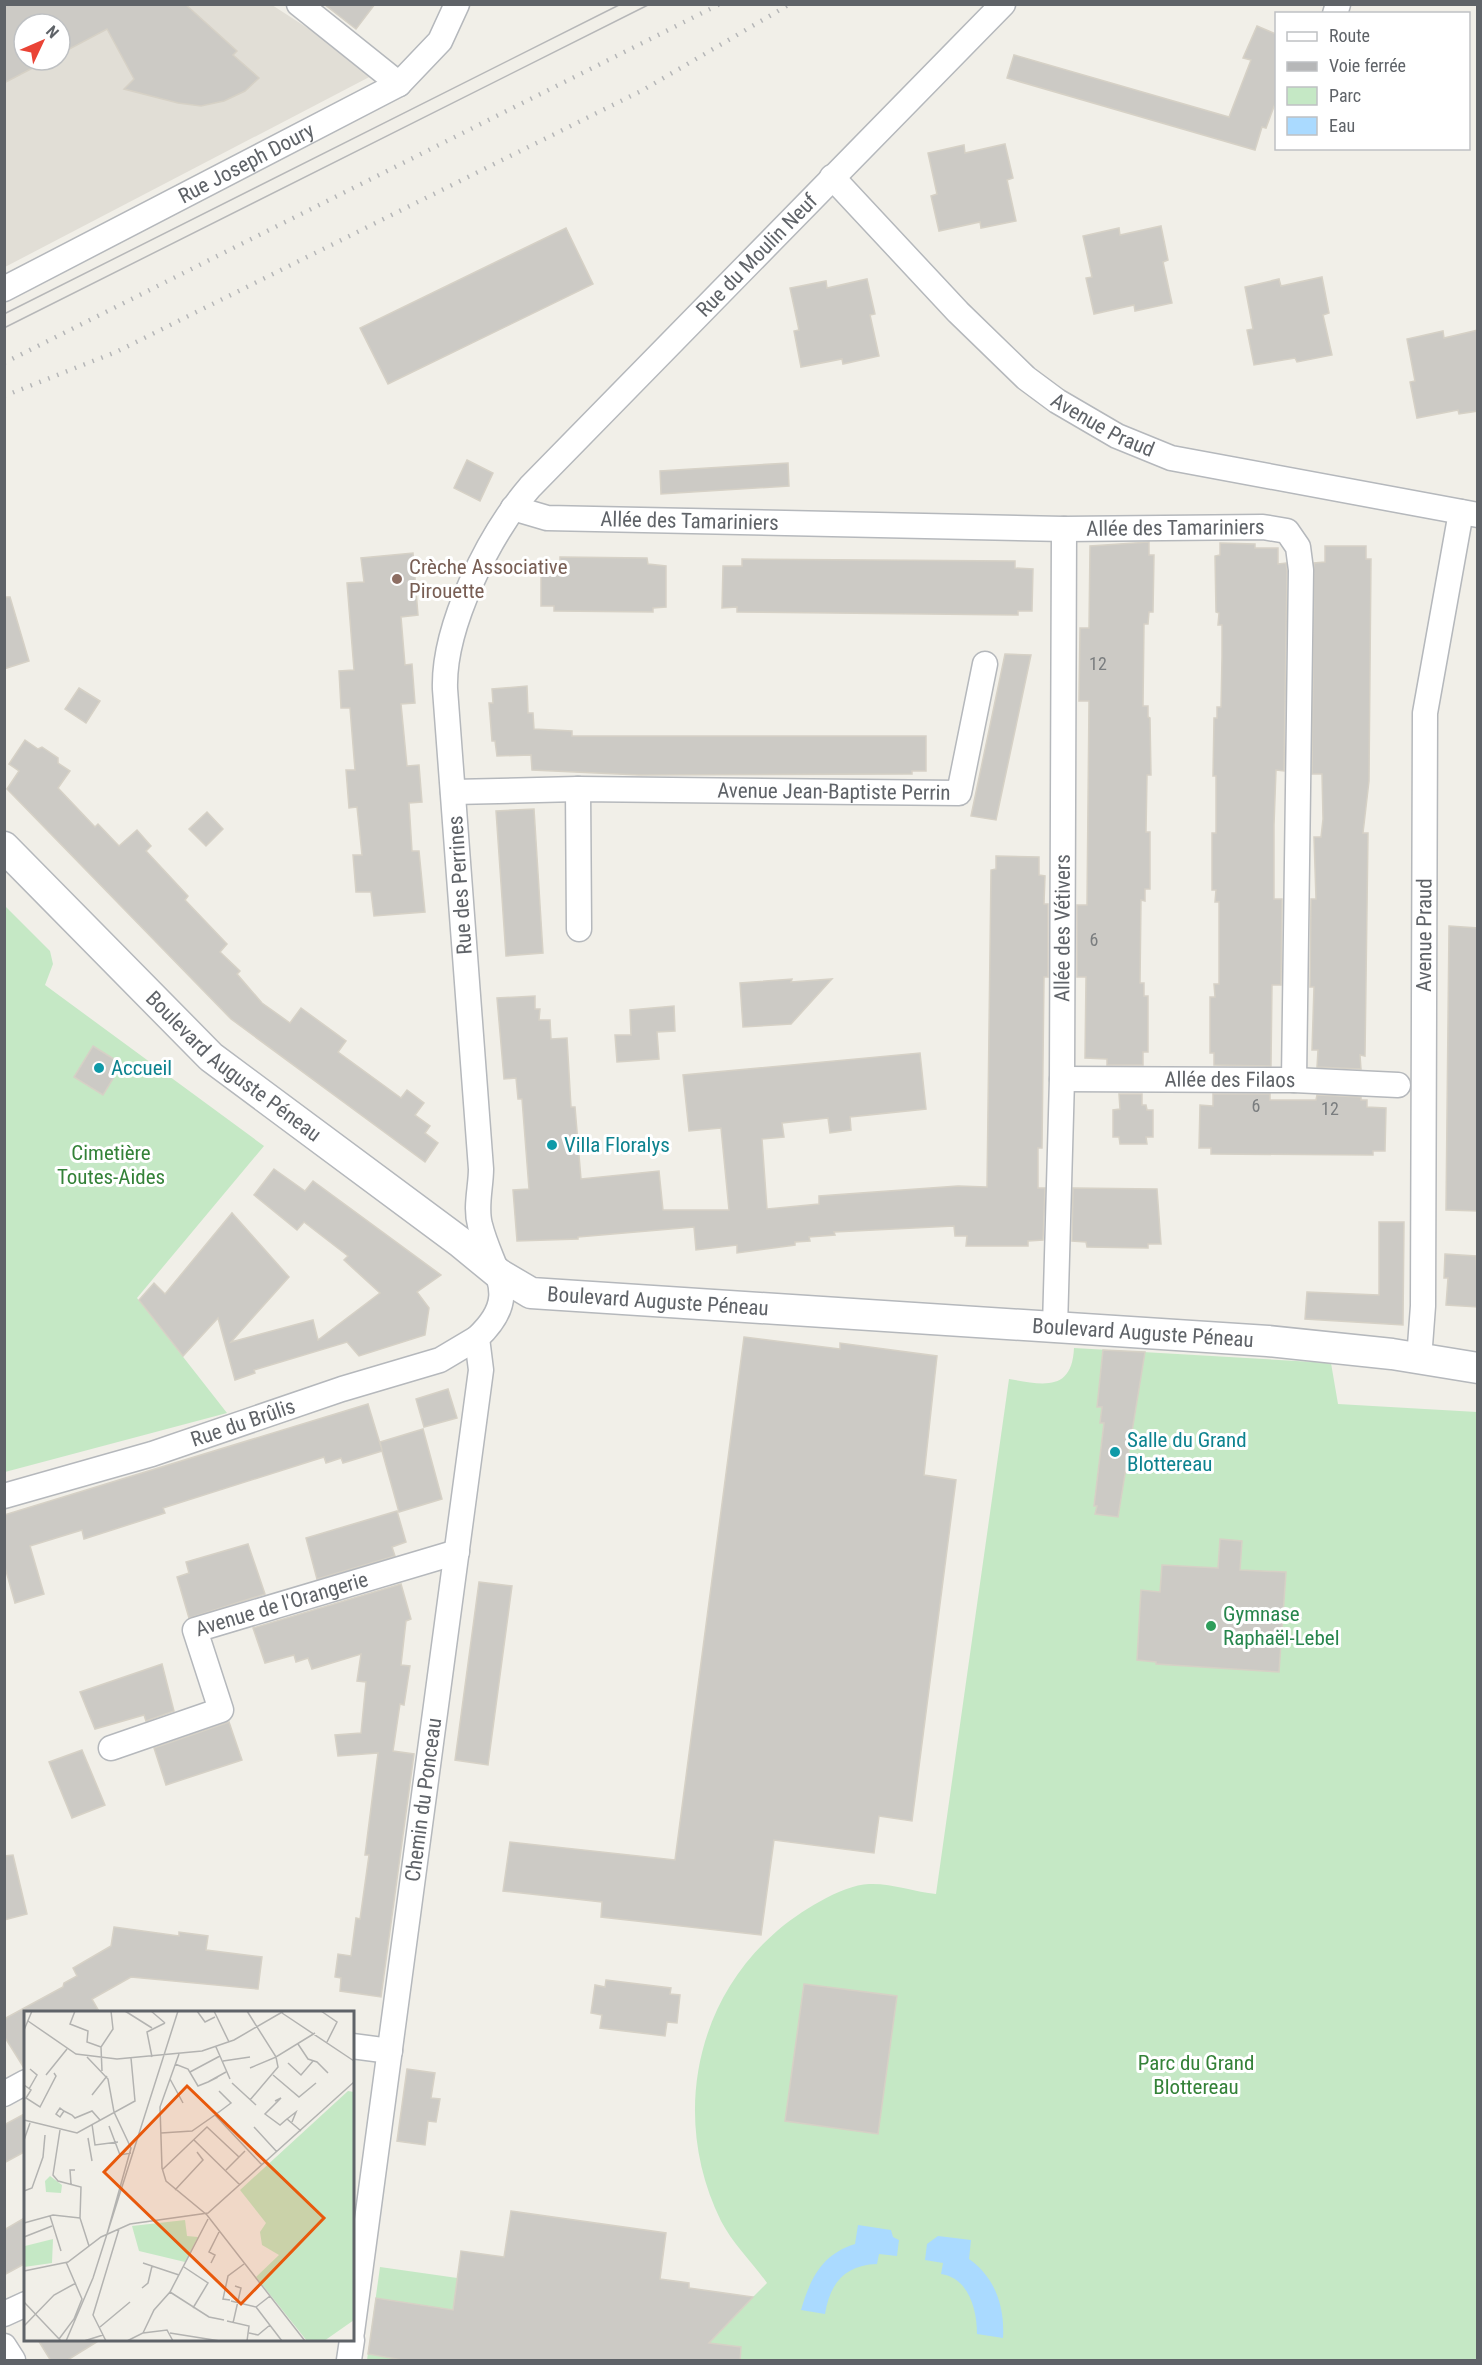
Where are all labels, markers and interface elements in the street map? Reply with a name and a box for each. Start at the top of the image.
north arrow [12,12,72,72]
legend [1275,12,1470,150]
text: N [42,22,63,42]
text: Route [1329,25,1370,46]
text: Voie ferrée [1329,55,1406,76]
text: Parc [1329,85,1361,106]
text: Eau [1329,115,1355,136]
street label: Rue Joseph Doury [174,118,318,208]
street label: Rue du Moulin Neuf [692,189,822,322]
street label: Avenue Praud [1047,388,1158,462]
street label: Allée des Tamariniers [600,507,779,535]
street label: Allée des Tamariniers [1086,515,1265,541]
place label: Crèche Associative Pirouette [409,555,568,603]
marker: Crèche Associative Pirouette [390,572,404,586]
house number: 12 [1089,653,1107,674]
street label: Avenue Jean-Baptiste Perrin [717,778,951,805]
street label: Rue des Perrines [443,815,477,955]
street label: Allée des Vétivers [1050,854,1075,1002]
street label: Avenue Praud [1412,878,1436,992]
house number: 6 [1090,929,1098,950]
street label: Boulevard Auguste Péneau [141,986,326,1147]
place label: Accueil [111,1056,172,1080]
marker: Accueil [92,1061,106,1075]
street label: Allée des Filaos [1164,1067,1296,1092]
house number: 6 [1252,1095,1260,1116]
house number: 12 [1321,1098,1339,1119]
place label: Villa Floralys [564,1133,670,1157]
marker: Villa Floralys [545,1138,559,1152]
park label: Cimetière Toutes-Aides [57,1141,165,1189]
street label: Boulevard Auguste Péneau [547,1282,769,1320]
street label: Boulevard Auguste Péneau [1032,1314,1254,1352]
street label: Rue du Brûlis [188,1394,298,1452]
place label: Salle du Grand Blottereau [1127,1428,1247,1476]
marker: Salle du Grand Blottereau [1108,1445,1122,1459]
street label: Avenue de l'Orangerie [193,1567,371,1641]
place label: Gymnase Raphaël-Lebel [1223,1602,1339,1650]
marker: Gymnase Raphaël-Lebel [1204,1619,1218,1633]
street label: Chemin du Ponceau [401,1716,446,1883]
inset map [24,2011,354,2341]
park label: Parc du Grand Blottereau [1138,2051,1254,2099]

